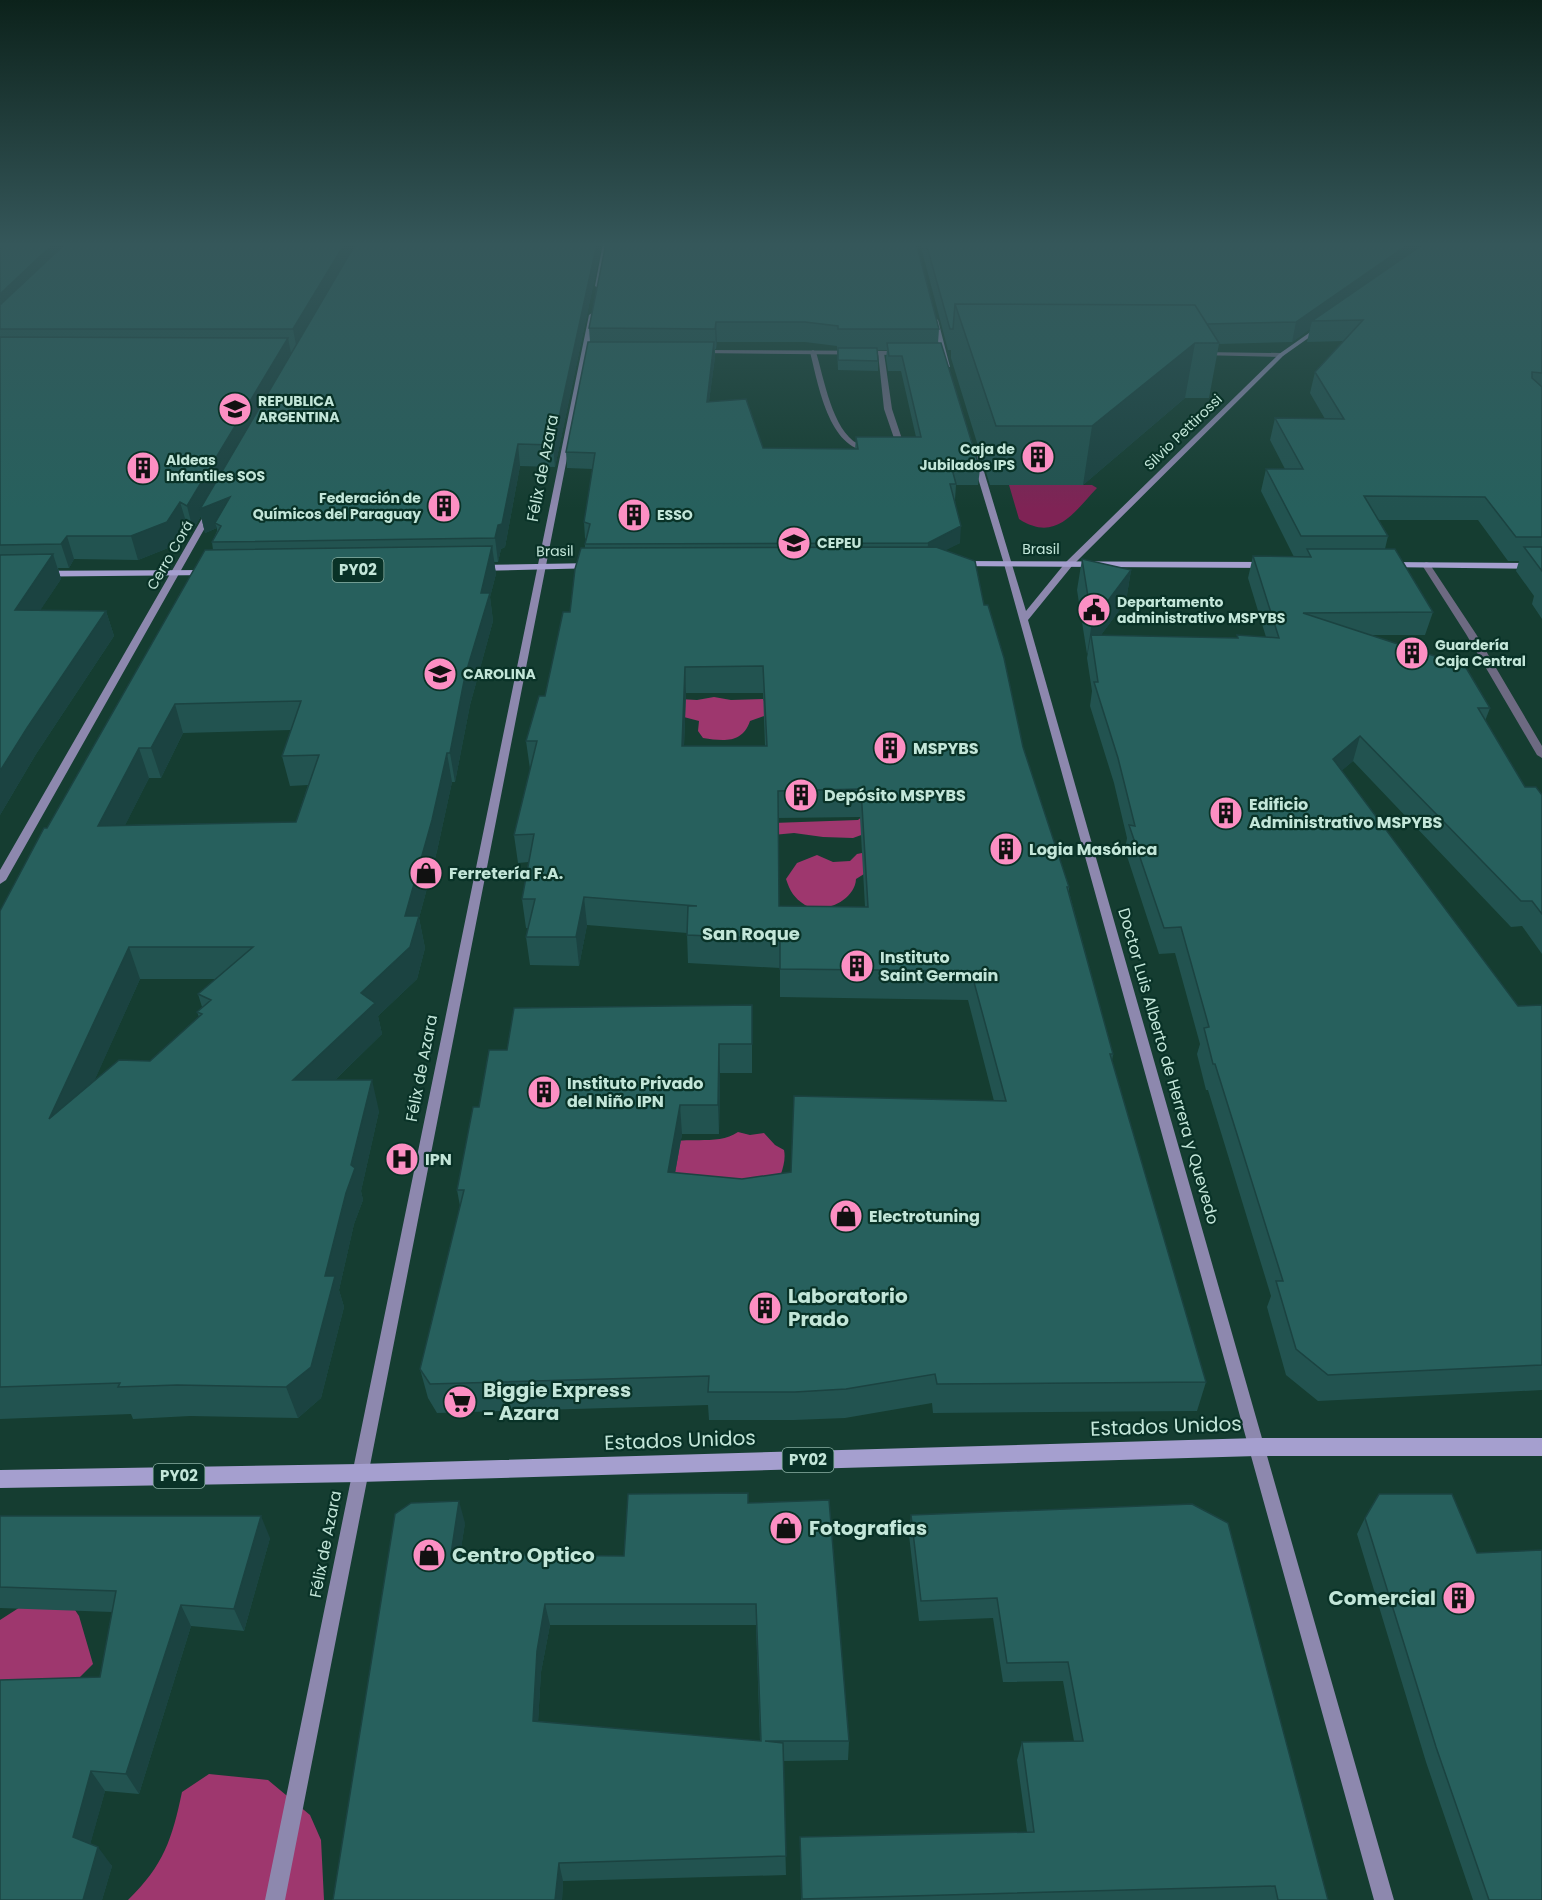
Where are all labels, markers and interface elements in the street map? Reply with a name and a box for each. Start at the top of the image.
street label: Silvio Pettirossi [1139,389,1227,475]
school or university icon: REPUBLICA ARGENTINA [217,391,253,427]
place label: REPUBLICA ARGENTINA [258,391,340,427]
street label: Félix de Azara [521,413,564,524]
place label: Caja de Jubilados IPS [920,439,1015,475]
building icon: Caja de Jubilados IPS [1020,439,1056,475]
building icon: Aldeas Infantiles SOS [125,450,161,486]
place label: Aldeas Infantiles SOS [166,450,266,486]
place label: Federación de Químicos del Paraguay [253,488,421,524]
building icon: Federación de Químicos del Paraguay [426,488,462,524]
building icon: ESSO [616,497,652,533]
place label: ESSO [657,505,693,525]
street label: Cerro Corá [142,517,198,593]
school or university icon: CEPEU [776,525,812,561]
place label: CEPEU [817,533,862,553]
street label: Brasil [1022,539,1060,559]
street label: Brasil [536,541,574,561]
road number: PY02 [332,558,384,582]
public building icon: Departamento administrativo MSPYBS [1076,592,1112,628]
place label: Departamento administrativo MSPYBS [1117,592,1286,628]
building icon: Guardería Caja Central [1394,635,1430,671]
place label: Guardería Caja Central [1435,635,1526,671]
school or university icon: CAROLINA [422,656,458,692]
place label: CAROLINA [463,664,536,684]
building icon: MSPYBS [872,730,908,766]
place label: MSPYBS [913,737,979,760]
building icon: Depósito MSPYBS [783,777,819,813]
place label: Depósito MSPYBS [824,784,966,807]
place label: Edificio Administrativo MSPYBS [1249,793,1443,834]
building icon: Edificio Administrativo MSPYBS [1208,795,1244,831]
building icon: Logia Masónica [988,831,1024,867]
place label: Logia Masónica [1029,838,1157,861]
shop icon: Ferretería F.A. [408,855,444,891]
place label: Ferretería F.A. [449,862,563,885]
street label: Doctor Luis Alberto de Herrera y Quevedo [1112,905,1225,1227]
district label: San Roque [702,921,800,946]
place label: Instituto Saint Germain [880,946,998,987]
building icon: Instituto Saint Germain [839,948,875,984]
street label: Félix de Azara [400,1013,443,1124]
place label: Instituto Privado del Niño IPN [567,1072,704,1113]
building icon: Instituto Privado del Niño IPN [526,1074,562,1110]
hospital icon: IPN [384,1141,420,1177]
place label: IPN [425,1148,452,1171]
shop icon: Electrotuning [828,1198,864,1234]
place label: Electrotuning [869,1205,980,1228]
place label: Laboratorio Prado [788,1282,908,1333]
building icon: Laboratorio Prado [747,1290,783,1326]
place label: Biggie Express - Azara [483,1376,631,1427]
supermarket icon: Biggie Express - Azara [442,1384,478,1420]
street label: Estados Unidos [1090,1409,1242,1443]
street label: Estados Unidos [604,1423,756,1457]
road number: PY02 [782,1448,834,1472]
road number: PY02 [154,1464,204,1488]
street label: Félix de Azara [304,1489,347,1600]
shop icon: Fotografias [768,1510,804,1546]
place label: Fotografias [809,1514,927,1542]
shop icon: Centro Optico [411,1537,447,1573]
place label: Centro Optico [452,1541,595,1569]
building icon: Comercial [1441,1580,1477,1616]
place label: Comercial [1328,1584,1436,1612]

